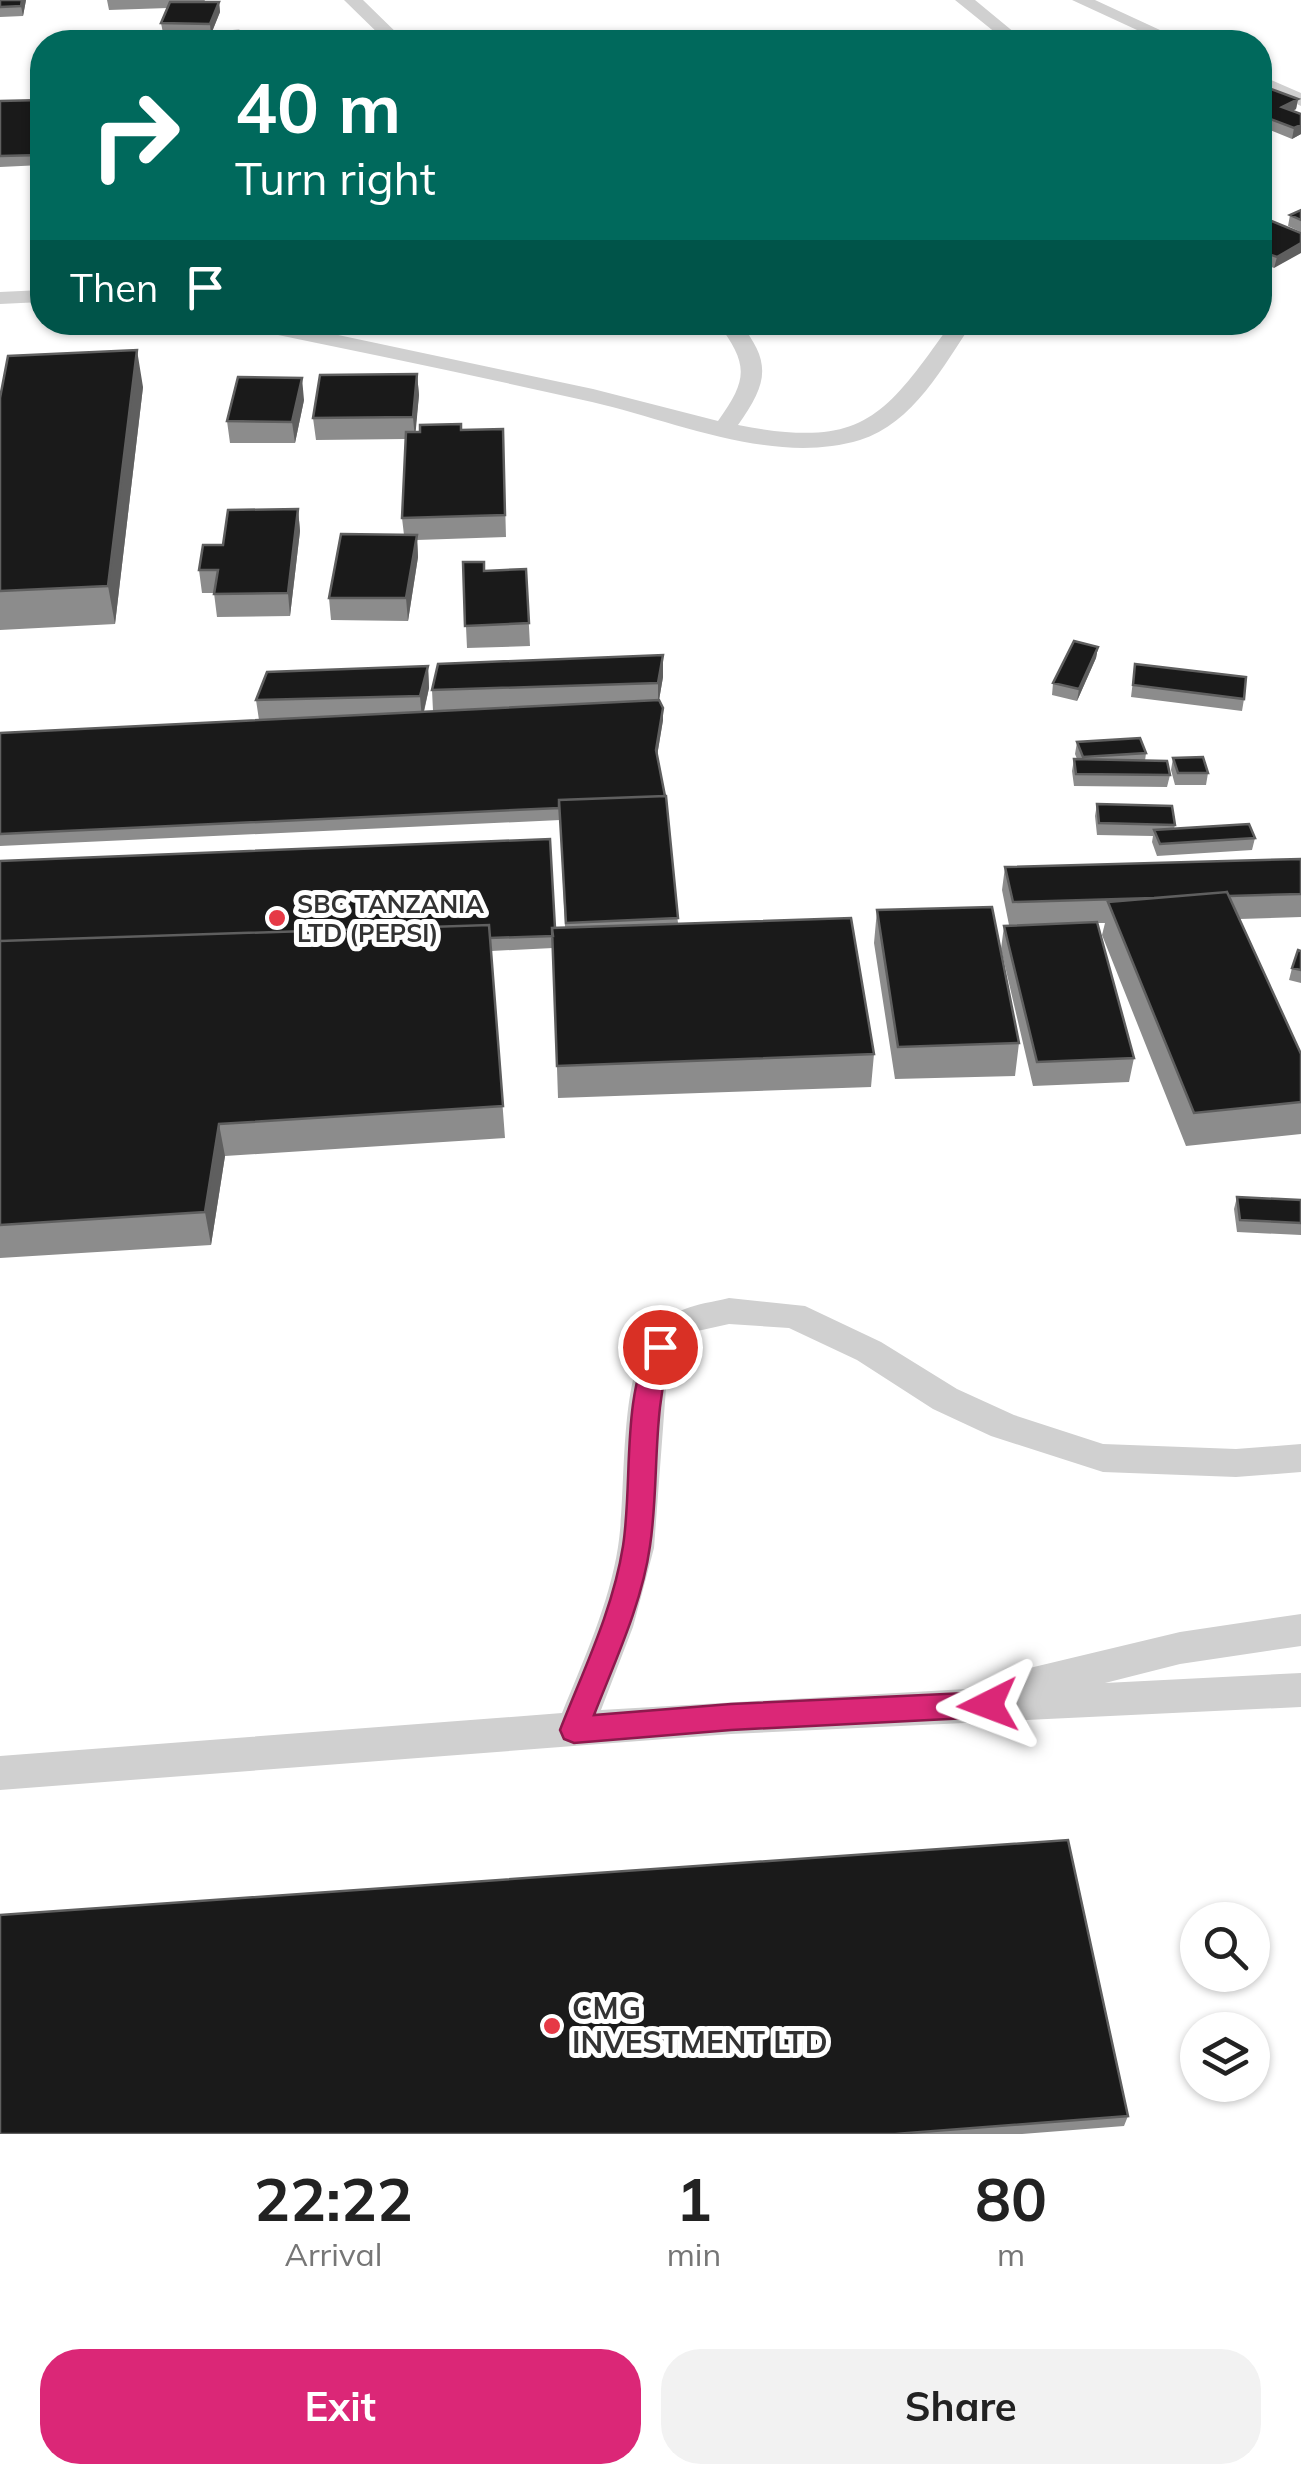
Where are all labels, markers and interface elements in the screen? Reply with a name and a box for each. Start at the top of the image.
text: 40 m [235,63,401,151]
icon: right [70,70,200,200]
text: Turn right [235,150,436,206]
icon: arrive [178,260,233,315]
text: Then [70,264,158,312]
place label: SBC TANZANIA LTD (PEPSI) [297,888,484,948]
marker: SBC TANZANIA LTD (PEPSI) [266,907,288,929]
pin [618,1305,703,1390]
icon: arrive [633,1320,688,1375]
position arrow [936,1653,1040,1757]
map controls [1180,1902,1270,2102]
button: search [1180,1902,1270,1992]
place label: CMG INVESTMENT LTD [572,1989,828,2061]
button: layers [1180,2012,1270,2102]
marker: CMG INVESTMENT LTD [541,2015,563,2037]
text: 22:22 [254,2161,413,2236]
text: 1 [676,2161,712,2236]
text: 80 [975,2161,1047,2236]
text: Arrival [284,2234,382,2274]
text: min [667,2234,721,2274]
text: m [997,2234,1025,2274]
button: Exit [40,2349,641,2464]
button: Share [661,2349,1261,2464]

